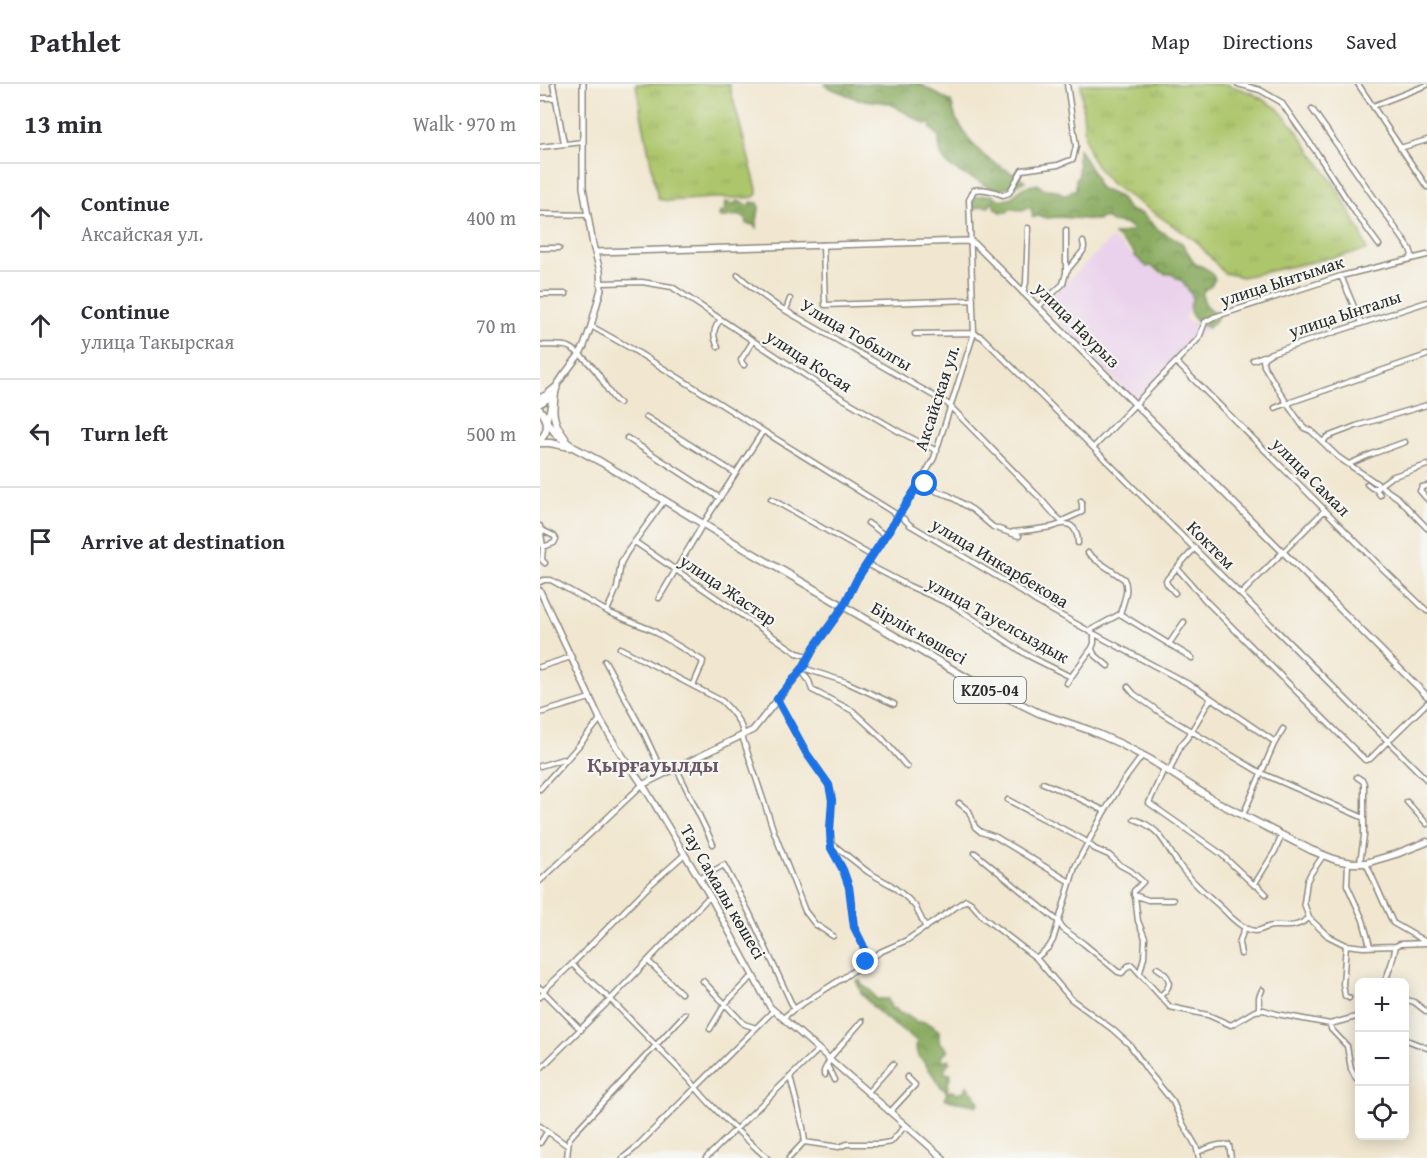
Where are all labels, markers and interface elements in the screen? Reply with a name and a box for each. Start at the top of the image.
text: Pathlet [30,21,121,62]
text: Map [1151,26,1190,57]
text: Directions [1223,26,1313,57]
text: Saved [1346,26,1397,57]
text: 13 min [24,104,102,143]
text: Walk · 970 m [413,109,516,138]
text: Continue [81,187,170,219]
icon: ahead [24,201,57,234]
text: 400 m [466,203,516,232]
text: Аксайская ул. [81,219,203,248]
street label: улица Ынтымак [1215,248,1348,314]
street label: улица Наурыз [1027,275,1127,374]
street label: улица Ынталы [1284,283,1405,345]
street label: Улица Тобылгы [795,291,918,378]
text: Continue [81,295,170,327]
icon: ahead [24,309,57,342]
text: 70 m [476,311,516,340]
street label: улица Косая [760,322,858,399]
text: улица Такырская [81,327,234,356]
street label: Аксайская ул. [907,341,966,454]
icon: left [24,417,57,450]
text: Turn left [81,417,168,449]
text: 500 m [466,419,516,448]
street label: улица Самал [1265,430,1357,522]
route start [911,470,937,496]
street label: улица Инкарбекова [925,510,1075,615]
street label: Коктем [1181,514,1242,575]
icon: arrive [24,525,57,558]
text: Arrive at destination [81,525,285,557]
street label: улица Жастар [673,547,783,632]
street label: улица Тауелсыздык [921,569,1075,670]
street label: Бірлік көшесі [866,594,972,671]
road number: KZ05-04 [954,677,1026,703]
district label: Қырғауылды [587,749,719,780]
street label: Тау Самалы көшесі [674,819,773,964]
route end [852,948,878,974]
map controls [1355,978,1409,1140]
button: + [1355,978,1409,1032]
button: − [1355,1032,1409,1086]
button: locate [1355,1086,1409,1140]

